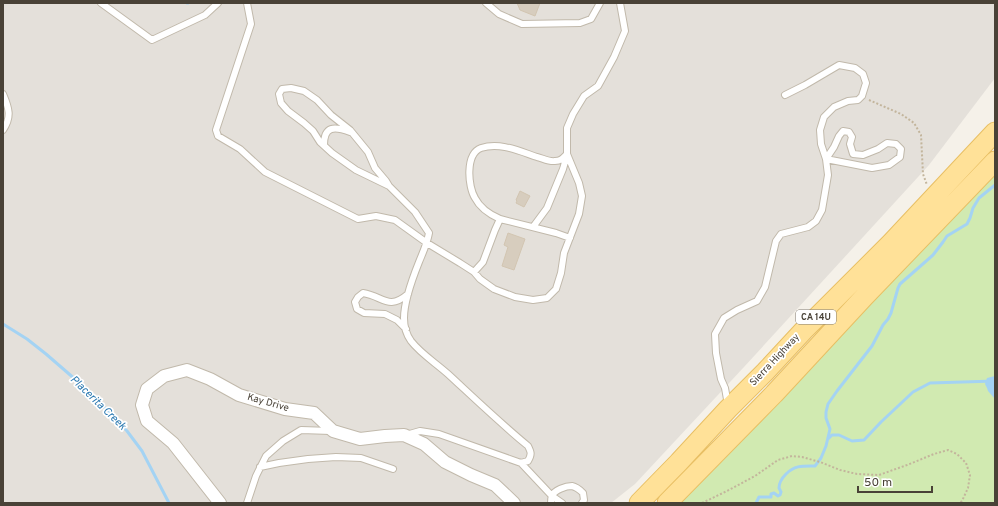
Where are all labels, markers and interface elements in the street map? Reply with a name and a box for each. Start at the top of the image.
road number: CA 14U [796,310,836,324]
street label: Sierra Highway [747,331,803,389]
water label: Placerita Creek [67,373,129,434]
street label: Kay Drive [246,391,290,415]
scale bar [858,468,932,494]
text: 50 m [864,475,892,491]

